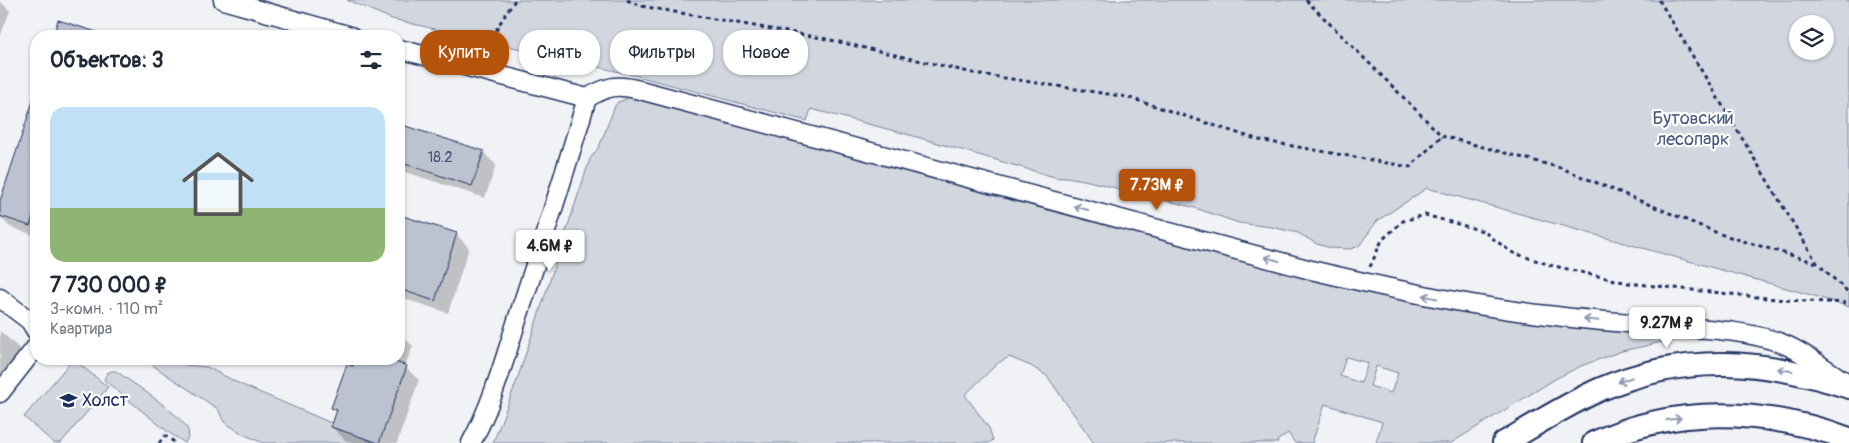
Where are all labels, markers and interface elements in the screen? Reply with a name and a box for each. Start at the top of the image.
map controls [1789,15,1834,60]
button: layers [1789,15,1834,60]
chip: Купить [420,30,509,75]
chip: Снять [519,30,600,75]
chip: Фильтры [610,30,713,75]
chip: Новое [723,30,808,75]
icon: filters [357,46,385,74]
text: Объектов: 3 [50,47,164,74]
park label: Бутовский лесопарк [1652,107,1734,151]
icon: home [173,139,263,229]
house number: 18.2 [427,148,453,167]
pin: 7.73M ₽ [1111,168,1203,211]
text: 7.73M ₽ [1130,175,1184,195]
one-way arrow [1074,202,1090,212]
pin: 4.6M ₽ [509,230,591,272]
text: 4.6M ₽ [527,236,573,256]
one-way arrow [1264,254,1280,263]
text: 7 730 000 ₽ [50,272,168,299]
one-way arrow [1422,292,1438,301]
text: 3-комн. · 110 m² [50,299,163,319]
pin: 9.27M ₽ [1621,306,1713,349]
text: 9.27M ₽ [1640,313,1694,333]
one-way arrow [1583,315,1599,325]
text: Квартира [50,319,112,339]
one-way arrow [1777,364,1793,374]
one-way arrow [1618,376,1633,385]
place label: Холст [82,389,129,412]
school or university icon: Холст [58,390,78,410]
one-way arrow [1665,414,1681,424]

